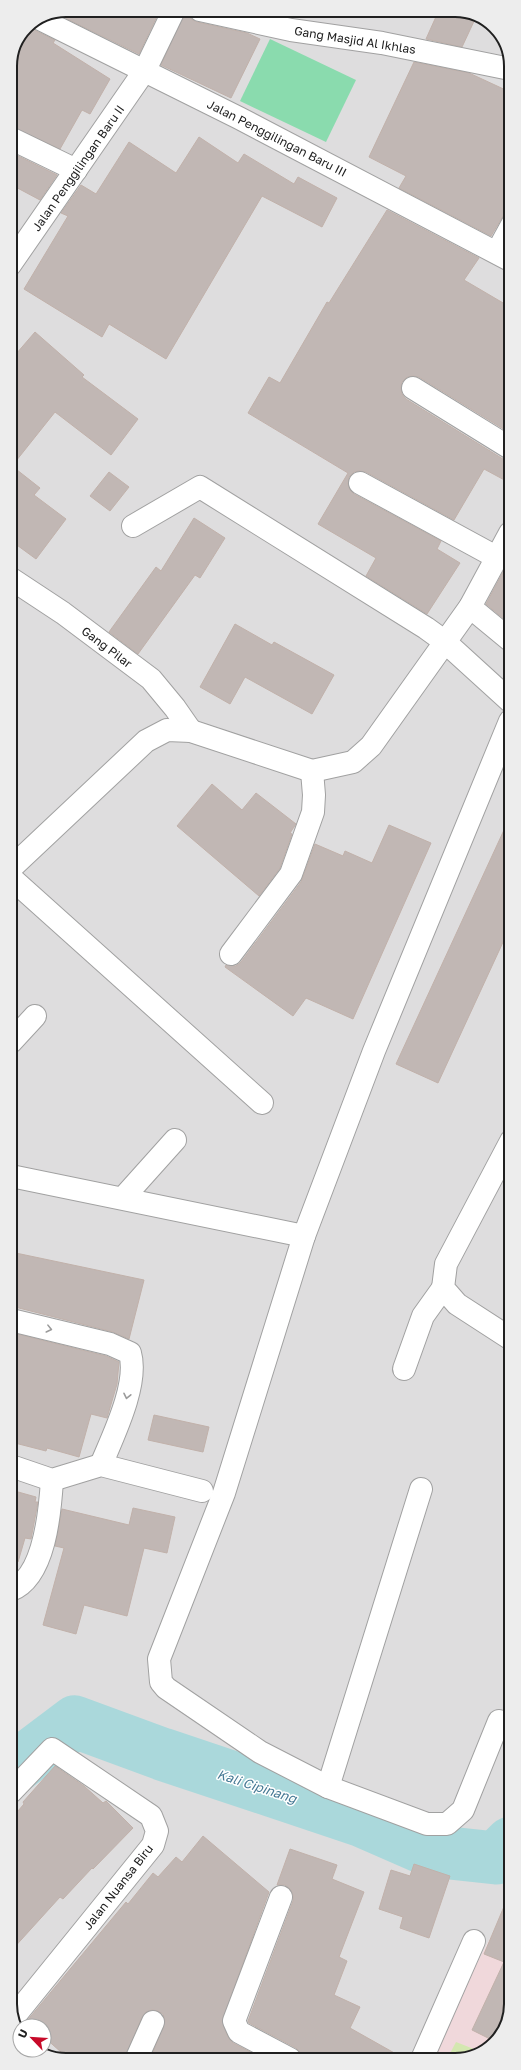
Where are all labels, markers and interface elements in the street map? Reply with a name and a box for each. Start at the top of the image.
street label: Gang Masjid Al Ikhlas [293,23,417,57]
street label: Jalan Penggilingan Baru III [205,96,349,180]
street label: Jalan Penggilingan Baru II [29,102,127,234]
street label: Gang Pilar [79,623,135,671]
one-way arrow [45,1325,52,1333]
one-way arrow [123,1393,131,1400]
water label: Kali Cipinang [215,1766,300,1807]
street label: Jalan Nuansa Biru [80,1841,156,1933]
north arrow [12,2018,52,2058]
text: U [15,2027,30,2040]

